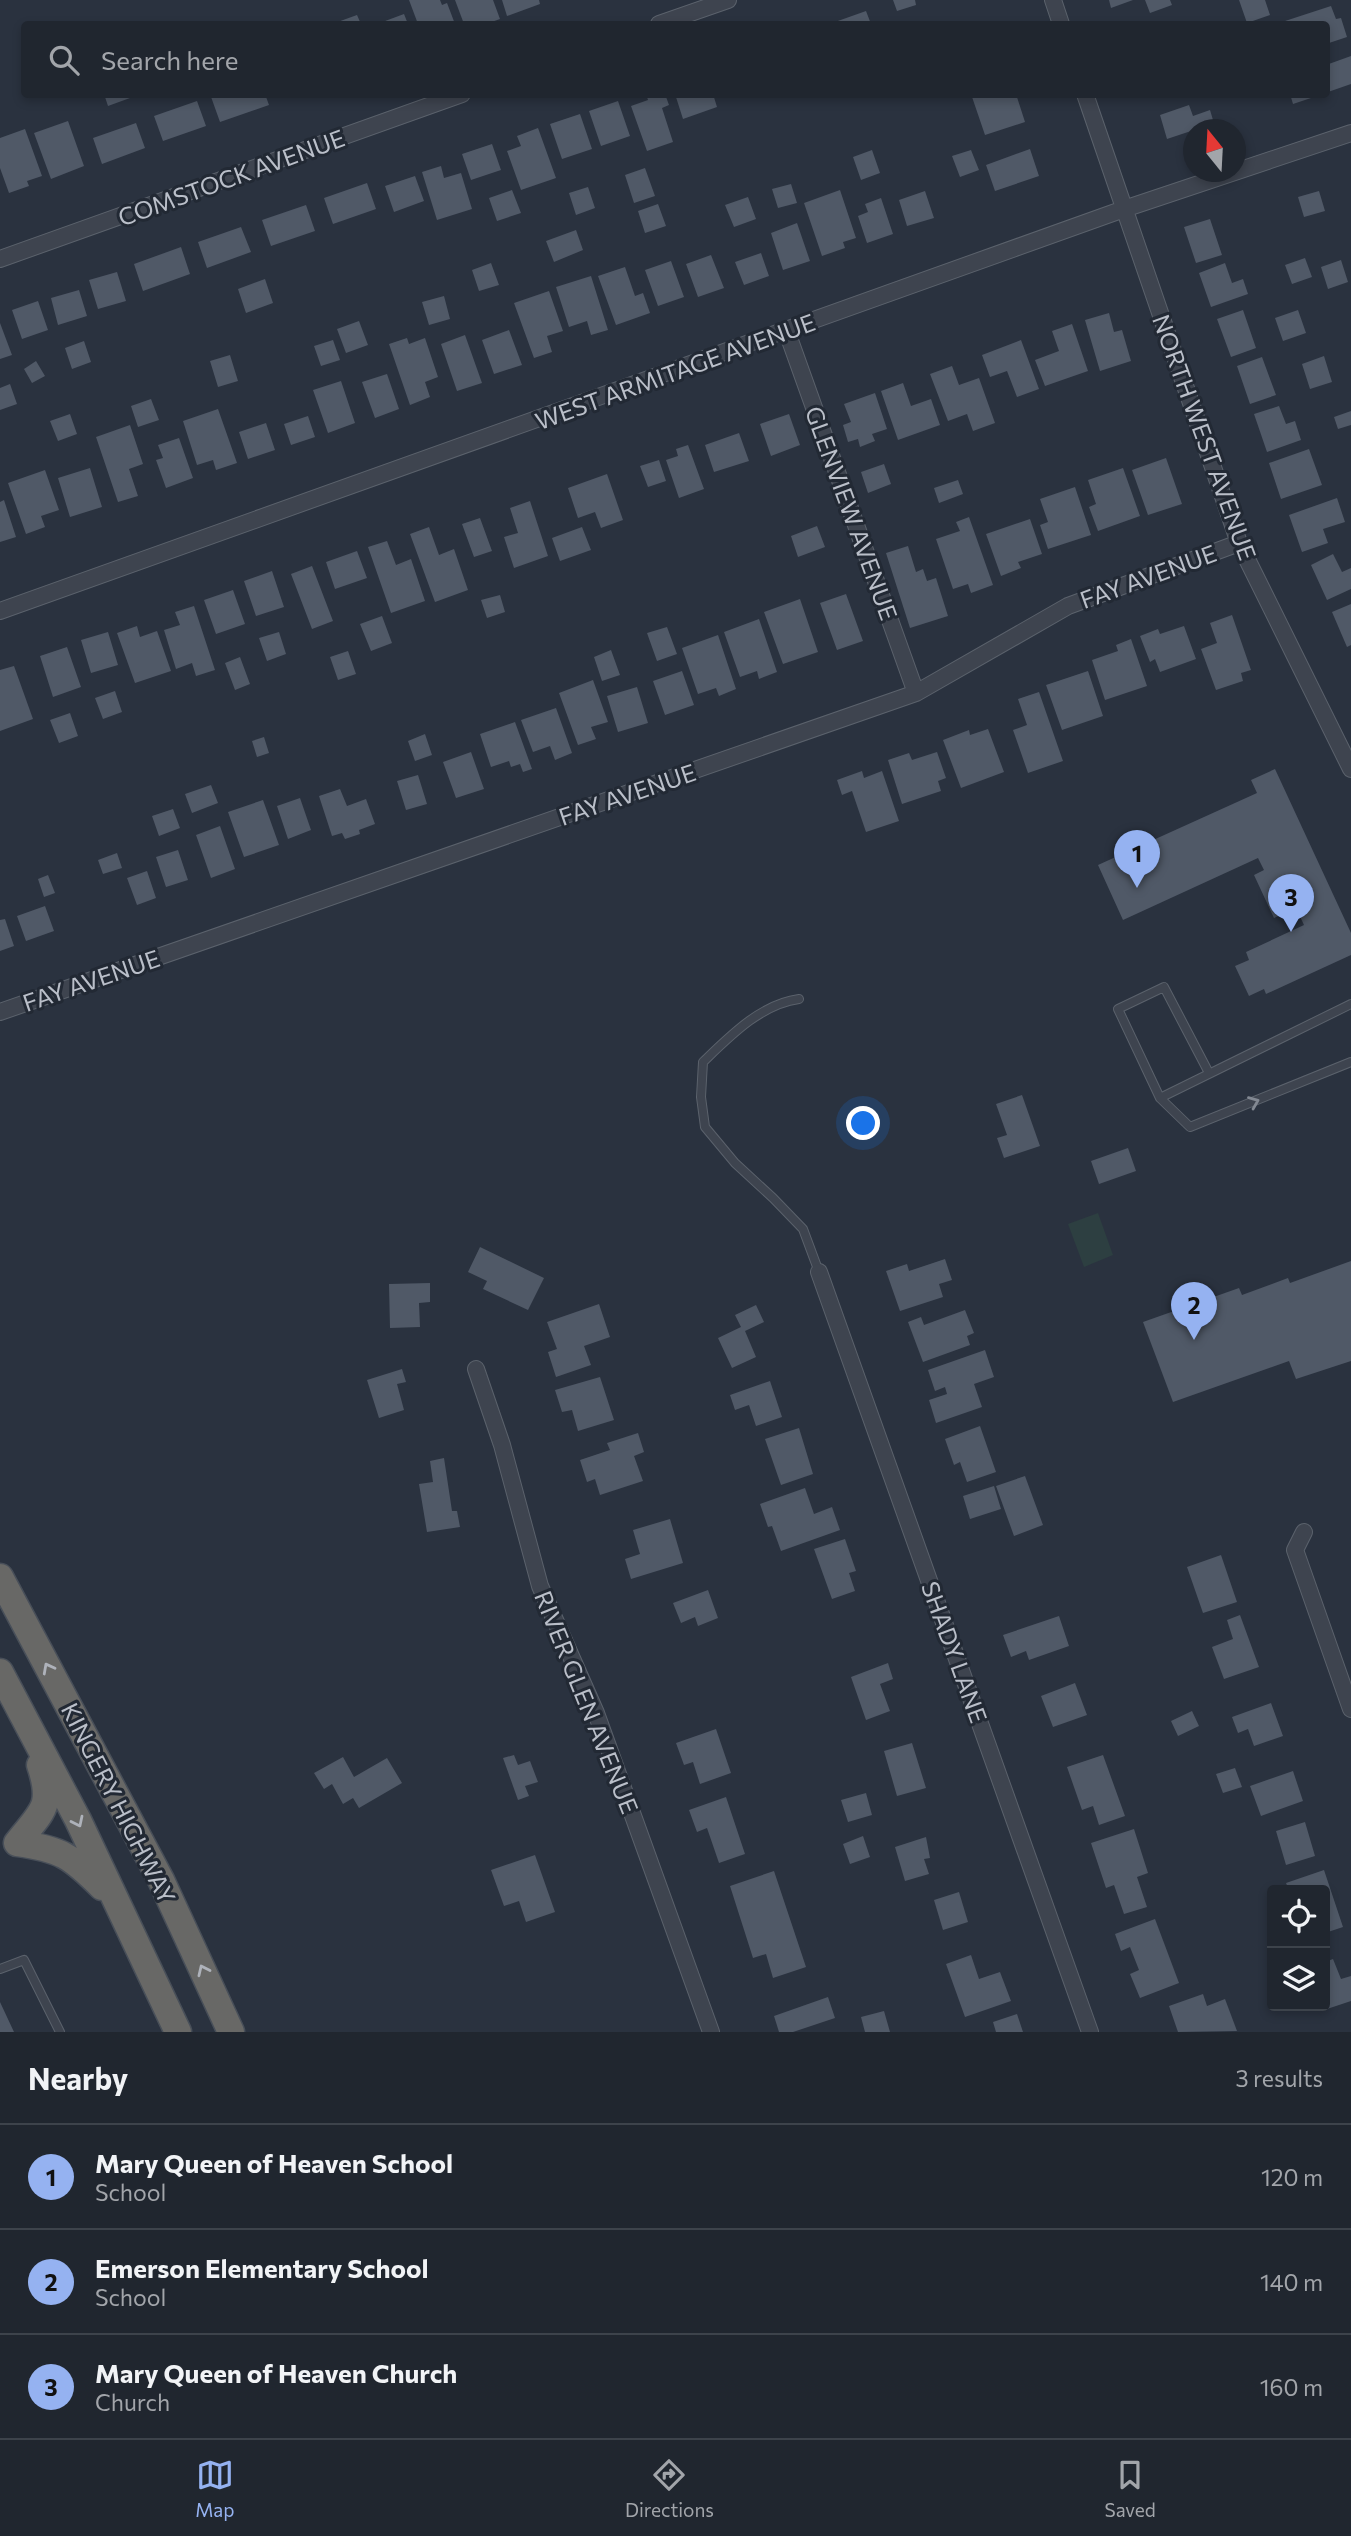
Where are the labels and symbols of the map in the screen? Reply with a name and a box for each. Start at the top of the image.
north arrow [1183,119,1246,182]
street label: COMSTOCK AVENUE [114,122,348,232]
street label: WEST ARMITAGE AVENUE [531,307,819,435]
street label: NORTH WEST AVENUE [1147,310,1263,564]
street label: GLENVIEW AVENUE [800,402,904,624]
street label: FAY AVENUE [1076,538,1220,614]
street label: FAY AVENUE [555,757,699,831]
pin: 1 [1114,830,1160,888]
pin: 3 [1268,874,1314,932]
street label: FAY AVENUE [19,943,163,1017]
one-way arrow [1247,1096,1259,1110]
your location [846,1106,880,1140]
pin: 2 [1171,1282,1217,1340]
street label: SHADY LANE [916,1577,994,1727]
street label: RIVER GLEN AVENUE [529,1586,645,1818]
one-way arrow [43,1663,57,1675]
street label: KINGERY HIGHWAY [56,1698,182,1909]
one-way arrow [70,1815,84,1827]
one-way arrow [197,1965,211,1977]

